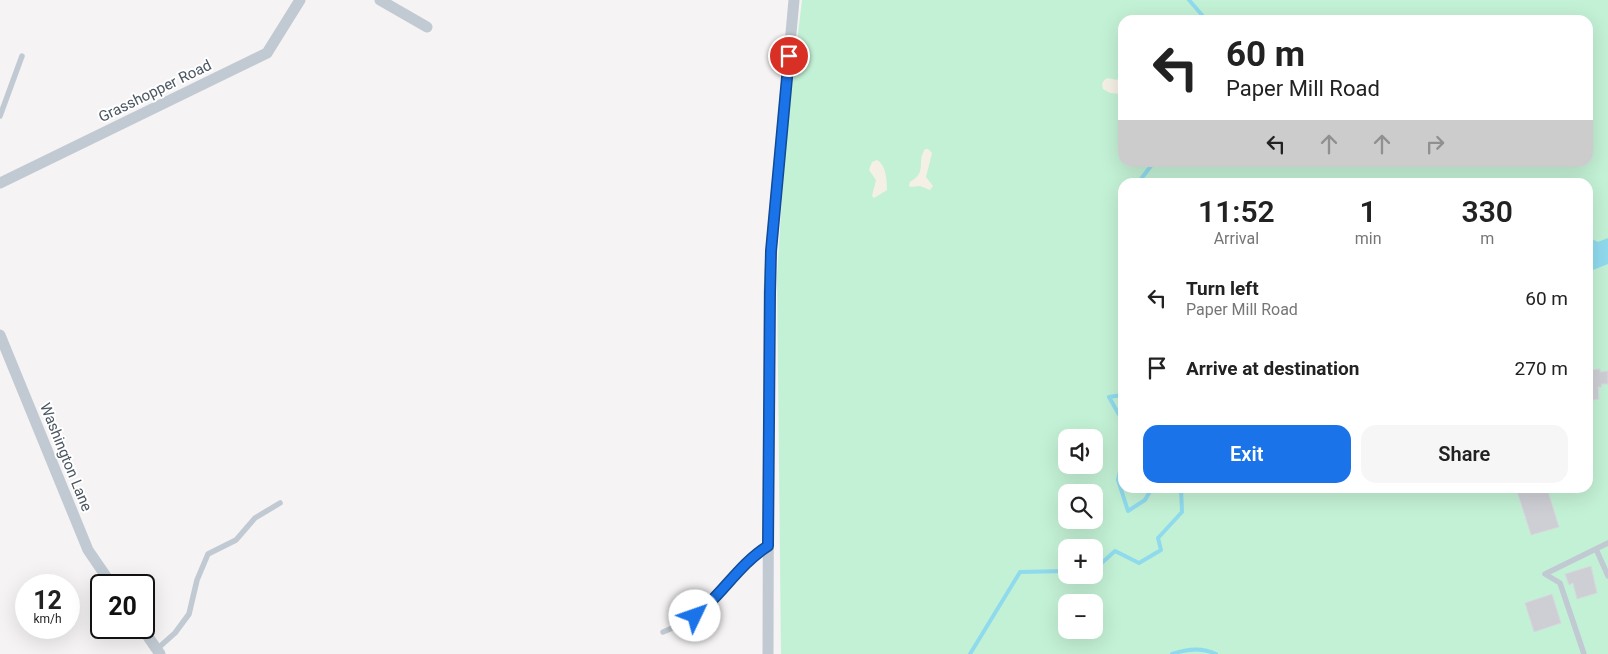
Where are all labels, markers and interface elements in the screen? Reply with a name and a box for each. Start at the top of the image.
text: 60 m [1226,34,1305,75]
pin [768,35,810,77]
icon: left [1143,35,1208,100]
icon: arrive [775,42,803,70]
street label: Grasshopper Road [96,56,214,126]
text: Paper Mill Road [1226,76,1380,101]
icon: left [1262,130,1290,158]
icon: ahead [1315,130,1343,158]
icon: ahead [1368,130,1396,158]
icon: right [1421,130,1449,158]
text: 11:52 [1198,194,1275,229]
text: 1 [1360,194,1377,229]
text: 330 [1462,194,1513,229]
text: Arrival [1214,229,1259,248]
text: min [1355,229,1382,248]
text: m [1480,229,1494,248]
text: Turn left [1186,277,1259,300]
icon: left [1143,284,1171,312]
text: 60 m [1525,287,1568,310]
text: Paper Mill Road [1186,300,1298,319]
icon: arrive [1143,354,1171,382]
text: Arrive at destination [1186,357,1359,380]
text: 270 m [1515,357,1568,380]
street label: Washington Lane [36,400,96,514]
button: Exit [1143,425,1351,483]
button: Share [1361,425,1568,483]
map controls [1058,429,1103,639]
button: sound [1058,429,1103,474]
button: search [1058,484,1103,529]
button: + [1058,539,1103,584]
speed limit sign: 20 [90,574,155,639]
text: 12 [33,586,62,615]
position arrow [668,589,720,641]
button: − [1058,594,1103,639]
text: km/h [33,612,62,626]

